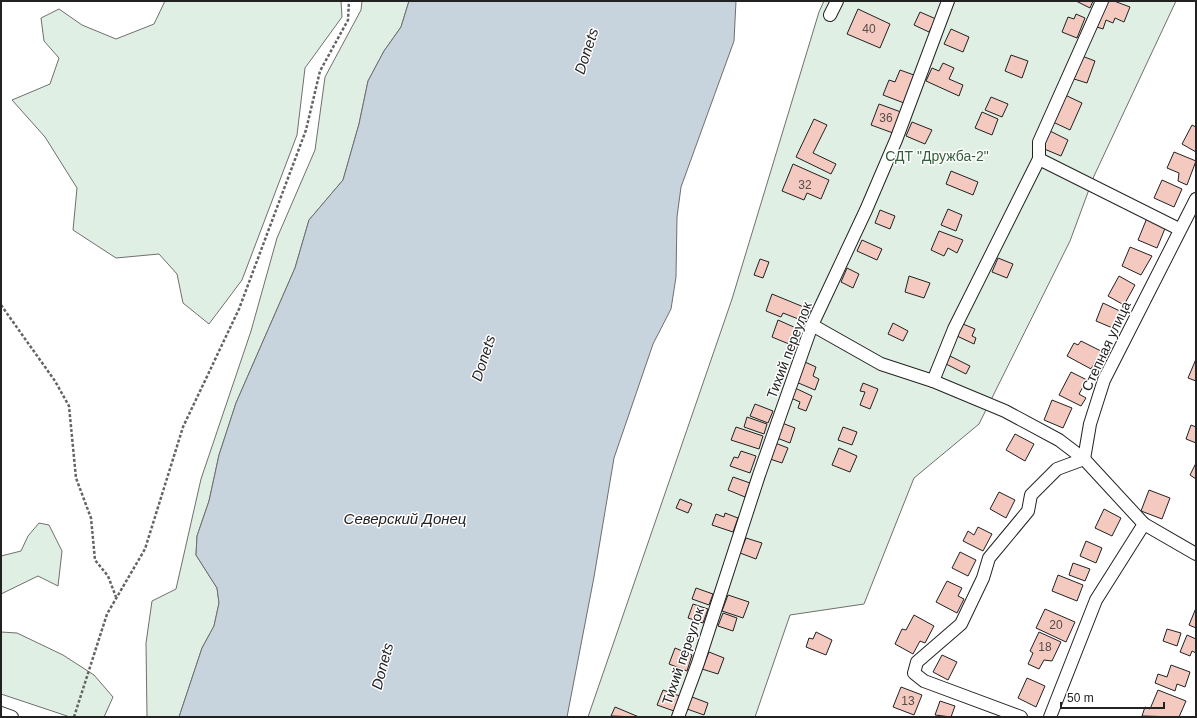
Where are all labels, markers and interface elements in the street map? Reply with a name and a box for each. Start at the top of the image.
house number: 40 [862,22,876,36]
water label: Donets [571,25,602,76]
house number: 36 [879,111,893,125]
park label: СДТ "Дружба-2" [885,148,989,164]
house number: 32 [798,178,812,192]
street label: Степная улица [1078,298,1134,393]
street label: Тихий переулок [763,299,815,400]
water label: Donets [468,332,499,383]
water label: Северский Донец [344,510,467,527]
street label: Тихий переулок [659,604,707,707]
house number: 20 [1049,618,1063,632]
water label: Donets [368,640,396,691]
house number: 18 [1038,640,1052,654]
scale bar [1061,684,1164,710]
text: 50 m [1067,691,1094,705]
house number: 13 [901,694,915,708]

